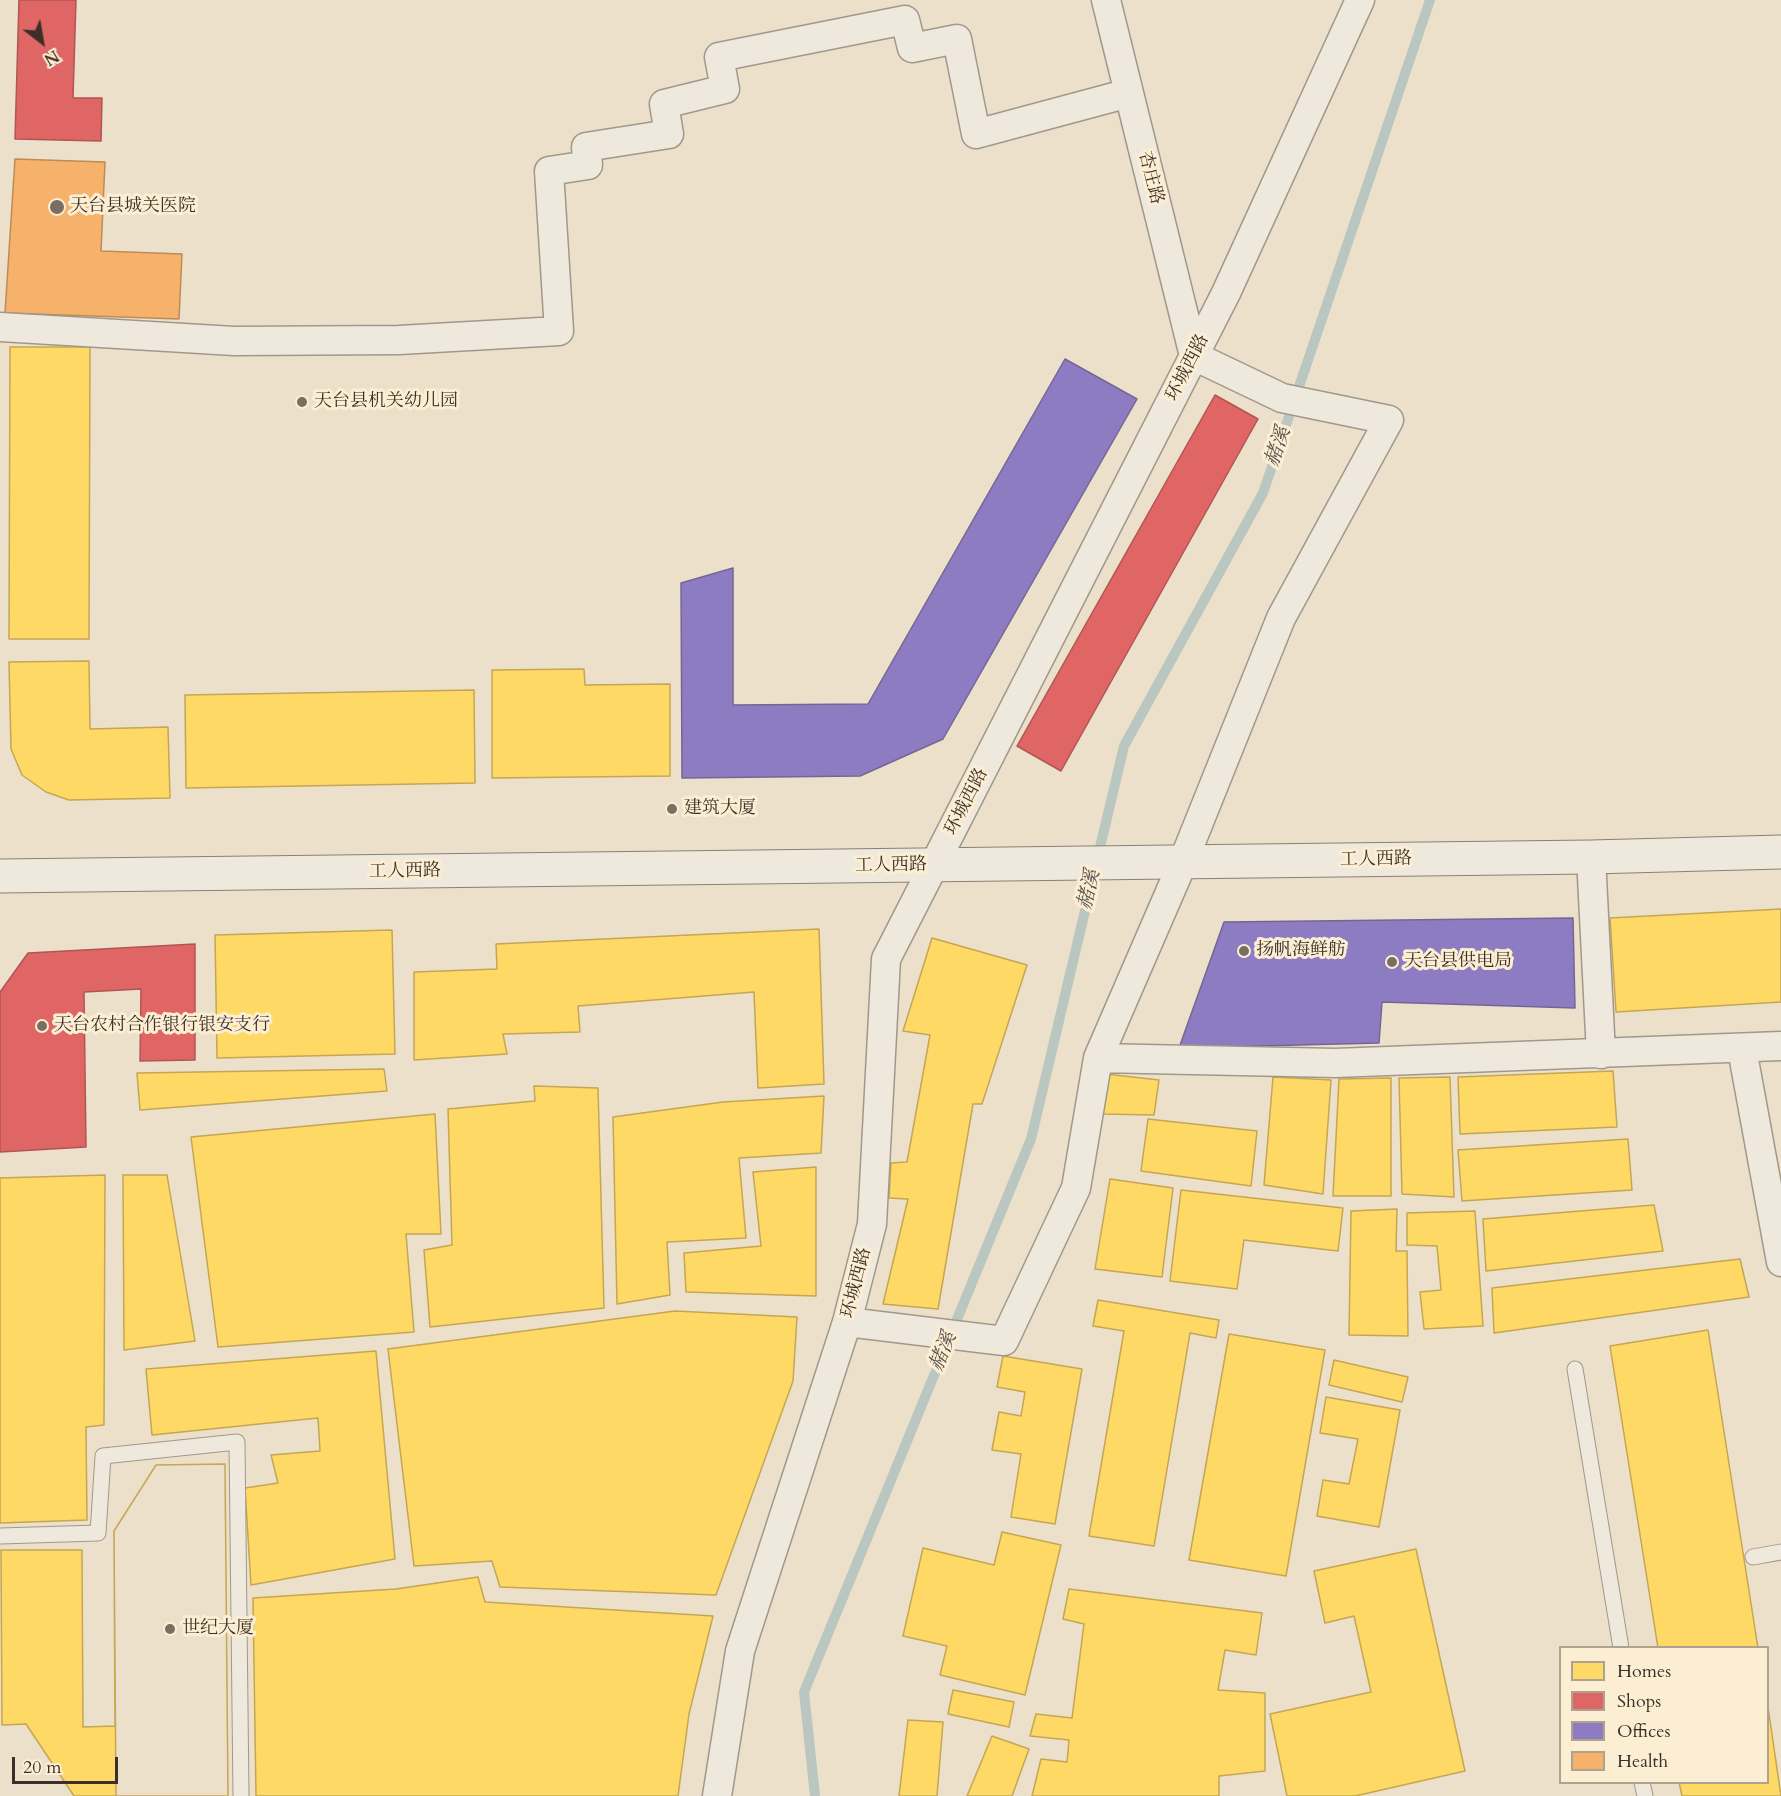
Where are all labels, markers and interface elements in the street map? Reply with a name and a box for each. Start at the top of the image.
north arrow [12,12,72,72]
text: N [40,44,63,70]
street label: 杏庄路 [1133,149,1167,207]
place label: 天台县城关医院 [70,196,196,218]
marker: 天台县城关医院 [48,198,66,216]
street label: 环城西路 [1162,331,1214,405]
place label: 天台县机关幼儿园 [314,391,458,413]
marker: 天台县机关幼儿园 [295,395,309,409]
water label: 赭溪 [1261,424,1297,470]
street label: 环城西路 [941,765,993,839]
place label: 建筑大厦 [684,798,756,820]
marker: 建筑大厦 [665,802,679,816]
street label: 工人西路 [1340,849,1412,871]
street label: 工人西路 [855,855,927,877]
street label: 工人西路 [369,861,441,883]
water label: 赭溪 [1074,868,1106,912]
place label: 扬帆海鲜舫 [1256,940,1346,962]
marker: 扬帆海鲜舫 [1237,944,1251,958]
place label: 天台县供电局 [1404,951,1512,973]
marker: 天台县供电局 [1385,955,1399,969]
place label: 天台农村合作银行银安支行 [54,1015,270,1037]
marker: 天台农村合作银行银安支行 [35,1019,49,1033]
street label: 环城西路 [838,1245,876,1321]
water label: 赭溪 [925,1329,963,1375]
place label: 世纪大厦 [182,1618,254,1640]
marker: 世纪大厦 [163,1622,177,1636]
legend [1559,1646,1769,1784]
text: Homes [1617,1659,1671,1684]
text: Shops [1617,1689,1661,1714]
text: Offices [1617,1719,1671,1744]
scale bar [15,1745,122,1783]
text: Health [1617,1749,1668,1774]
text: 20 m [23,1755,62,1780]

